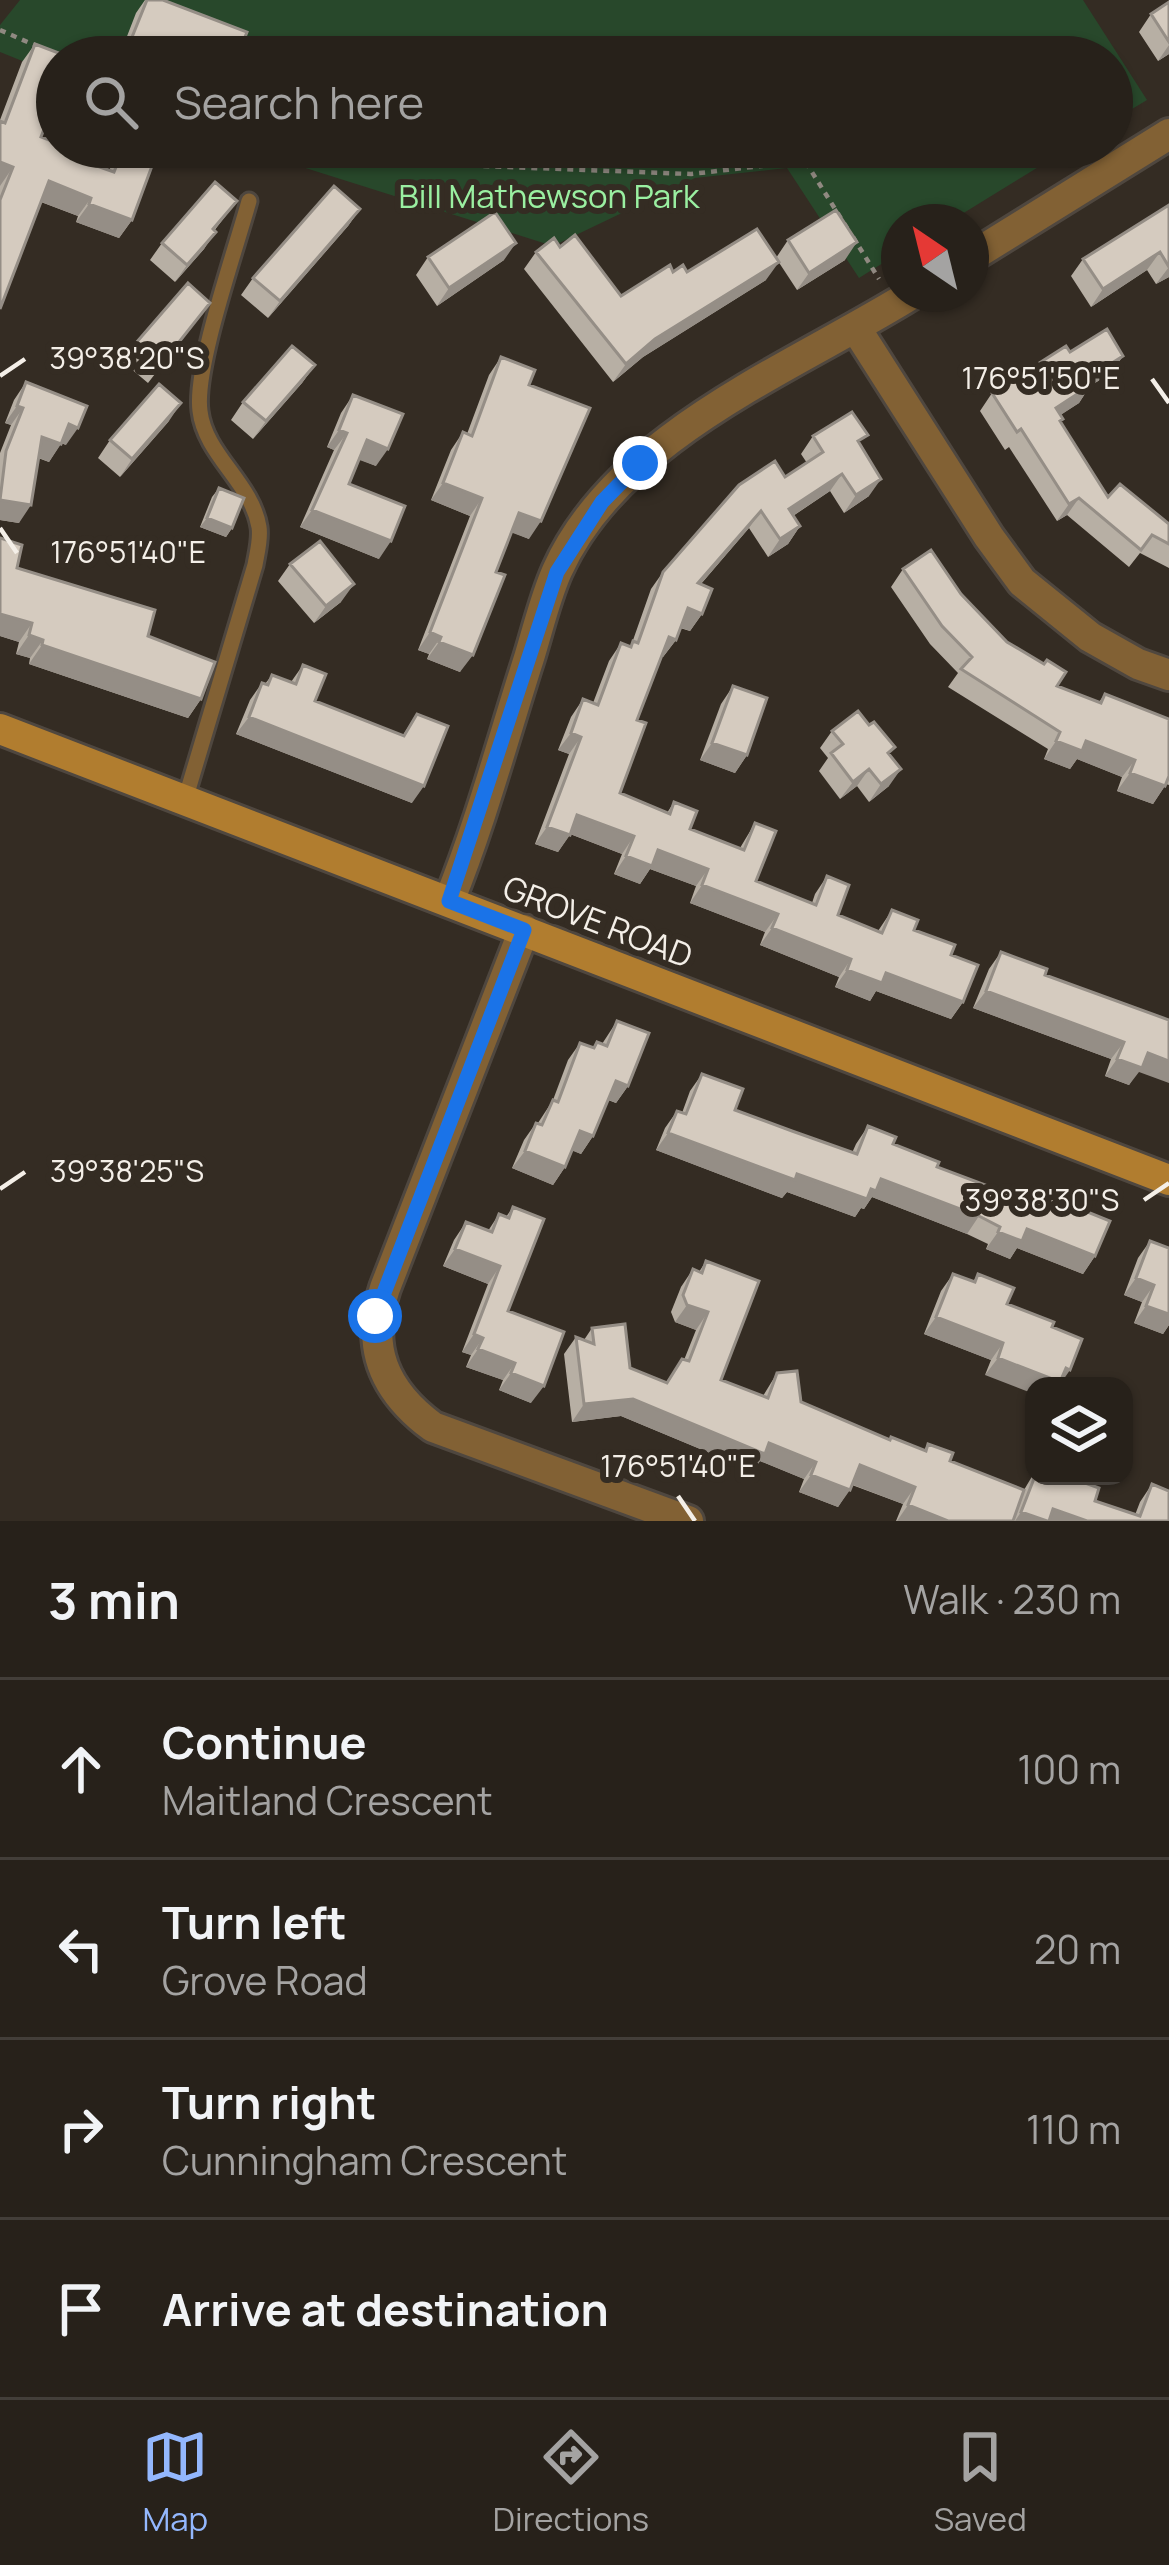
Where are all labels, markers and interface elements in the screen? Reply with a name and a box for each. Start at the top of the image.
search box [36,36,1133,168]
icon: search [78,69,144,135]
text: Search here [174,71,424,133]
park label: Bill Mathewson Park [399,173,701,218]
north arrow [881,204,989,312]
text: 39°38'20"S [50,337,204,378]
text: 176°51'50"E [962,357,1120,398]
route end [613,436,667,490]
text: 176°51'40"E [50,531,206,572]
street label: GROVE ROAD [497,864,699,978]
text: 39°38'25"S [50,1150,204,1191]
text: 39°38'30"S [965,1179,1119,1220]
route start [348,1289,402,1343]
map controls [1025,1377,1133,1485]
button: layers [1025,1377,1133,1485]
text: 176°51'40"E [600,1445,756,1486]
text: 3 min [48,1565,180,1634]
text: Walk · 230 m [903,1572,1121,1626]
text: Continue [162,1711,367,1773]
icon: ahead [48,1736,114,1802]
text: 100 m [1017,1742,1121,1796]
text: Maitland Crescent [162,1773,493,1827]
text: Turn left [162,1891,347,1953]
icon: left [48,1916,114,1982]
text: 20 m [1034,1922,1121,1976]
text: Grove Road [162,1953,368,2007]
text: Turn right [162,2071,376,2133]
icon: right [48,2096,114,2162]
text: 110 m [1026,2102,1121,2156]
text: Cunningham Crescent [162,2133,567,2187]
icon: arrive [48,2276,114,2342]
text: Arrive at destination [162,2278,609,2340]
tab: Map [142,2424,208,2541]
tab: Directions [493,2424,649,2541]
tab: Saved [934,2424,1027,2541]

